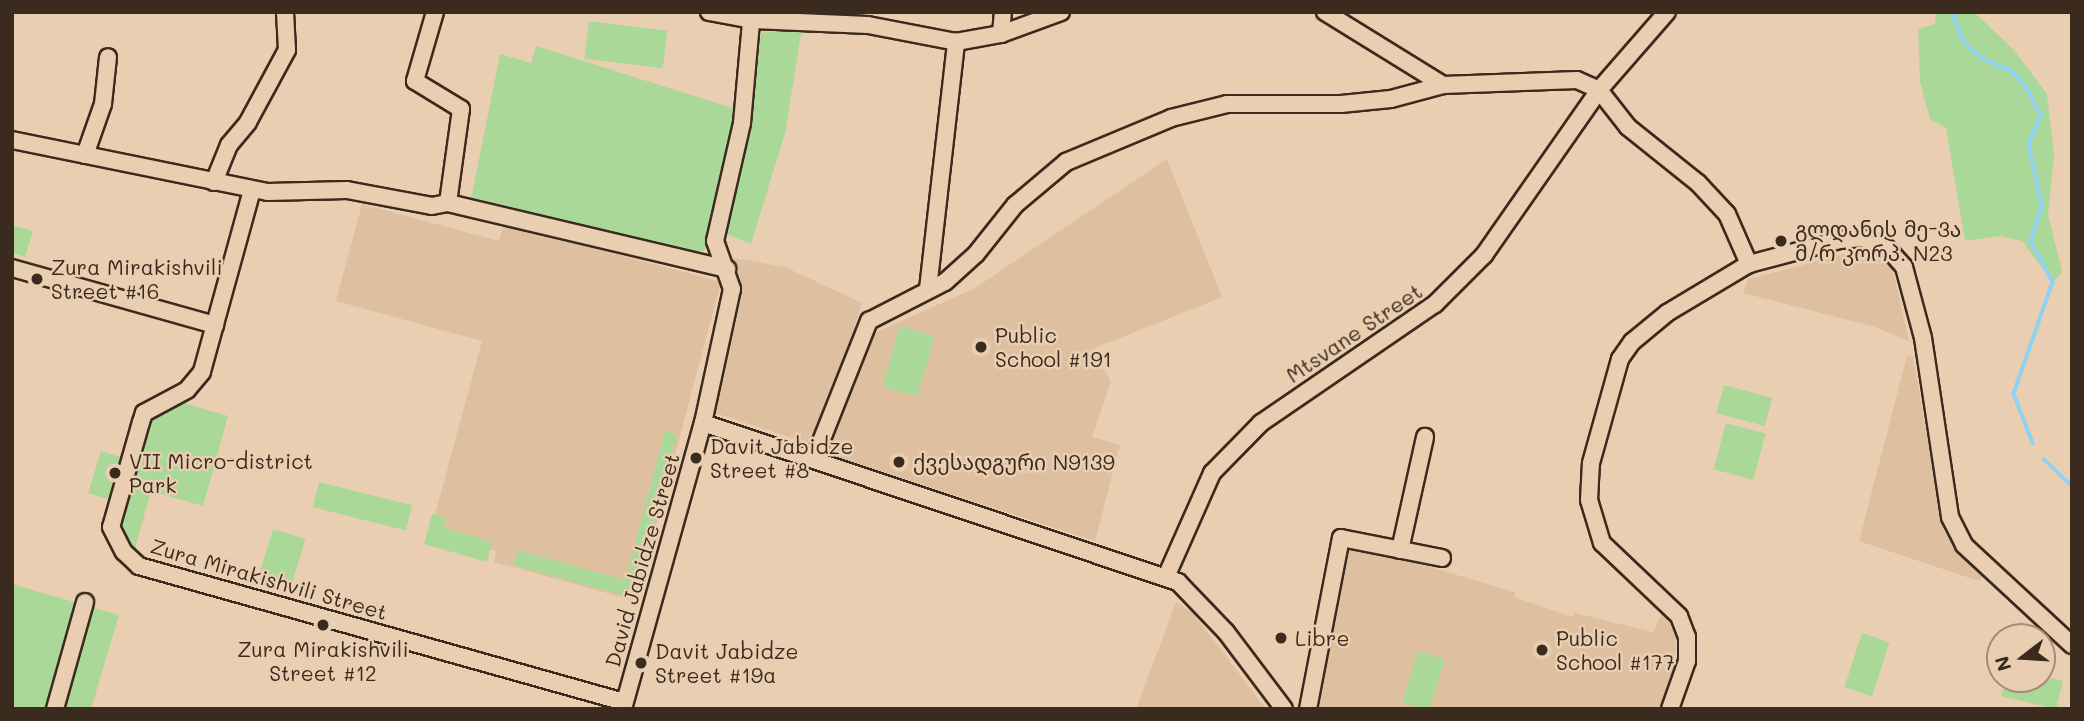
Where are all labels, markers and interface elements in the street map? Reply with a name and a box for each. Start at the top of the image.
place label: გლდანის მე-3ა მ/რ კორპ. N23 [1795,216,1961,266]
marker: გლდანის მე-3ა მ/რ კორპ. N23 [1773,233,1789,249]
place label: Zura Mirakishvili Street #16 [51,254,223,304]
marker: Zura Mirakishvili Street #16 [29,271,45,287]
street label: Mtsvane Street [1281,278,1427,388]
place label: Public School #191 [995,322,1112,372]
marker: Public School #191 [973,339,989,355]
place label: Davit Jabidze Street #8 [710,433,853,483]
place label: VII Micro-district Park [129,448,313,498]
place label: ქვესადგური N9139 [913,449,1115,475]
street label: David Jabidze Street [599,450,685,670]
marker: Davit Jabidze Street #8 [688,450,704,466]
marker: ქვესადგური N9139 [891,454,907,470]
marker: VII Micro-district Park [107,465,123,481]
street label: Zura Mirakishvili Street [148,533,390,625]
marker: Zura Mirakishvili Street #12 [315,617,331,633]
north arrow [1986,623,2056,693]
place label: Libre [1295,625,1349,651]
place label: Public School #177 [1556,625,1675,675]
marker: Libre [1273,630,1289,646]
place label: Zura Mirakishvili Street #12 [237,636,409,686]
place label: Davit Jabidze Street #19a [655,638,798,688]
marker: Public School #177 [1534,642,1550,658]
text: N [1988,653,2016,674]
marker: Davit Jabidze Street #19a [633,655,649,671]

